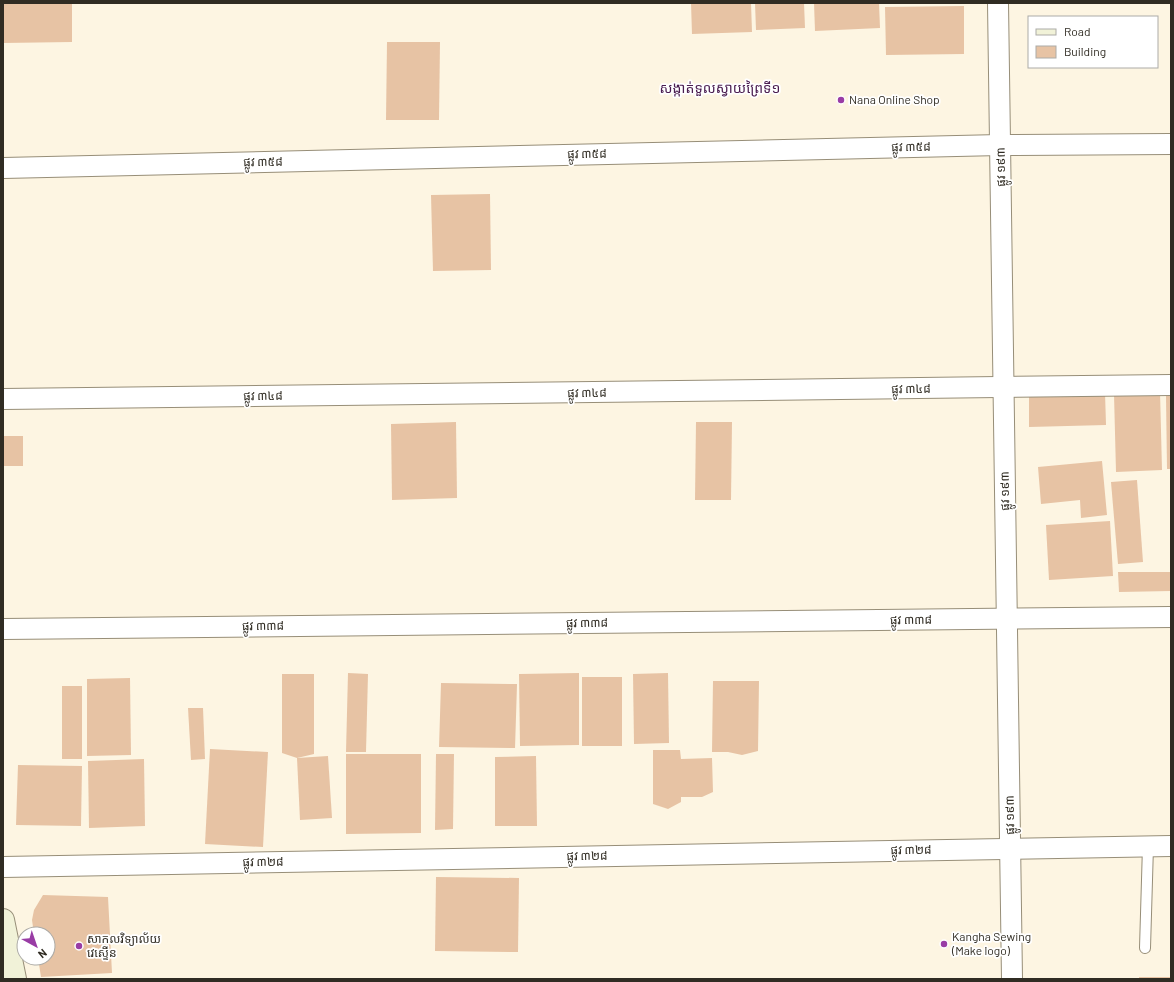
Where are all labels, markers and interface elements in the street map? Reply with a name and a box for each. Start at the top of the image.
legend [1028,16,1158,68]
text: Road [1064,24,1091,38]
text: Building [1064,44,1106,58]
district label: សង្កាត់ទួលស្វាយព្រៃទី១ [660,79,780,97]
place label: Nana Online Shop [849,92,940,106]
marker: Nana Online Shop [836,95,846,105]
street label: ផ្លូវ ៣៥៨ [891,139,931,158]
street label: ផ្លូវ ៣៥៨ [567,146,607,165]
street label: ផ្លូវ ១៩៣ [993,147,1012,187]
street label: ផ្លូវ ៣៥៨ [243,154,283,173]
street label: ផ្លូវ ៣៤៨ [891,381,931,400]
street label: ផ្លូវ ៣៤៨ [567,385,607,404]
street label: ផ្លូវ ៣៤៨ [243,388,283,407]
street label: ផ្លូវ ១៩៣ [997,471,1016,511]
street label: ផ្លូវ ៣៣៨ [890,612,932,631]
street label: ផ្លូវ ៣៣៨ [566,615,608,634]
street label: ផ្លូវ ៣៣៨ [242,618,284,637]
street label: ផ្លូវ ១៩៣ [1002,795,1021,835]
street label: ផ្លូវ ៣២៨ [890,842,932,861]
street label: ផ្លូវ ៣២៨ [566,848,608,867]
street label: ផ្លូវ ៣២៨ [242,854,284,873]
north arrow [16,926,56,966]
place label: Kangha Sewing (Make logo) [951,929,1031,957]
place label: សាកលវិទ្យាល័យ វេស្ទើន [87,931,161,960]
marker: Kangha Sewing (Make logo) [939,939,949,949]
marker: សាកលវិទ្យាល័យ វេស្ទើន [74,941,84,951]
text: N [36,947,50,961]

